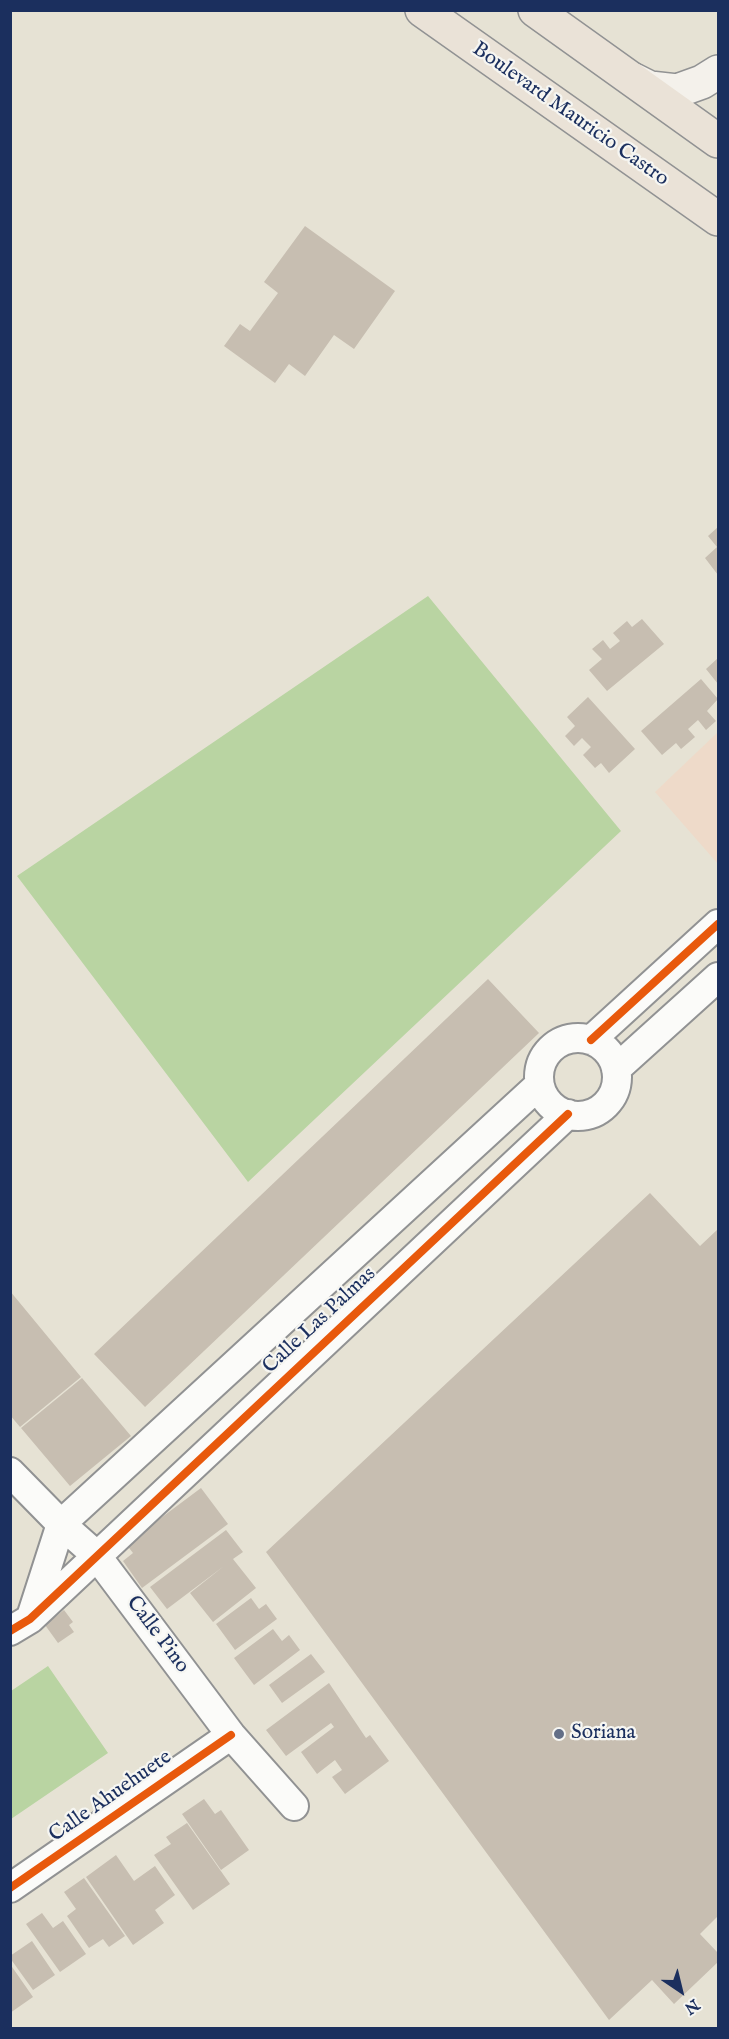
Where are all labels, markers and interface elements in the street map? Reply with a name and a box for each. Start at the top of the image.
street label: Boulevard Mauricio Castro [467,38,673,192]
street label: Calle Las Palmas [258,1262,382,1380]
street label: Calle Pino [120,1591,194,1679]
place label: Soriana [571,1721,636,1747]
marker: Soriana [552,1727,566,1741]
street label: Calle Ahuehuete [45,1745,177,1849]
north arrow [651,1961,711,2021]
text: N [680,1994,703,2018]

